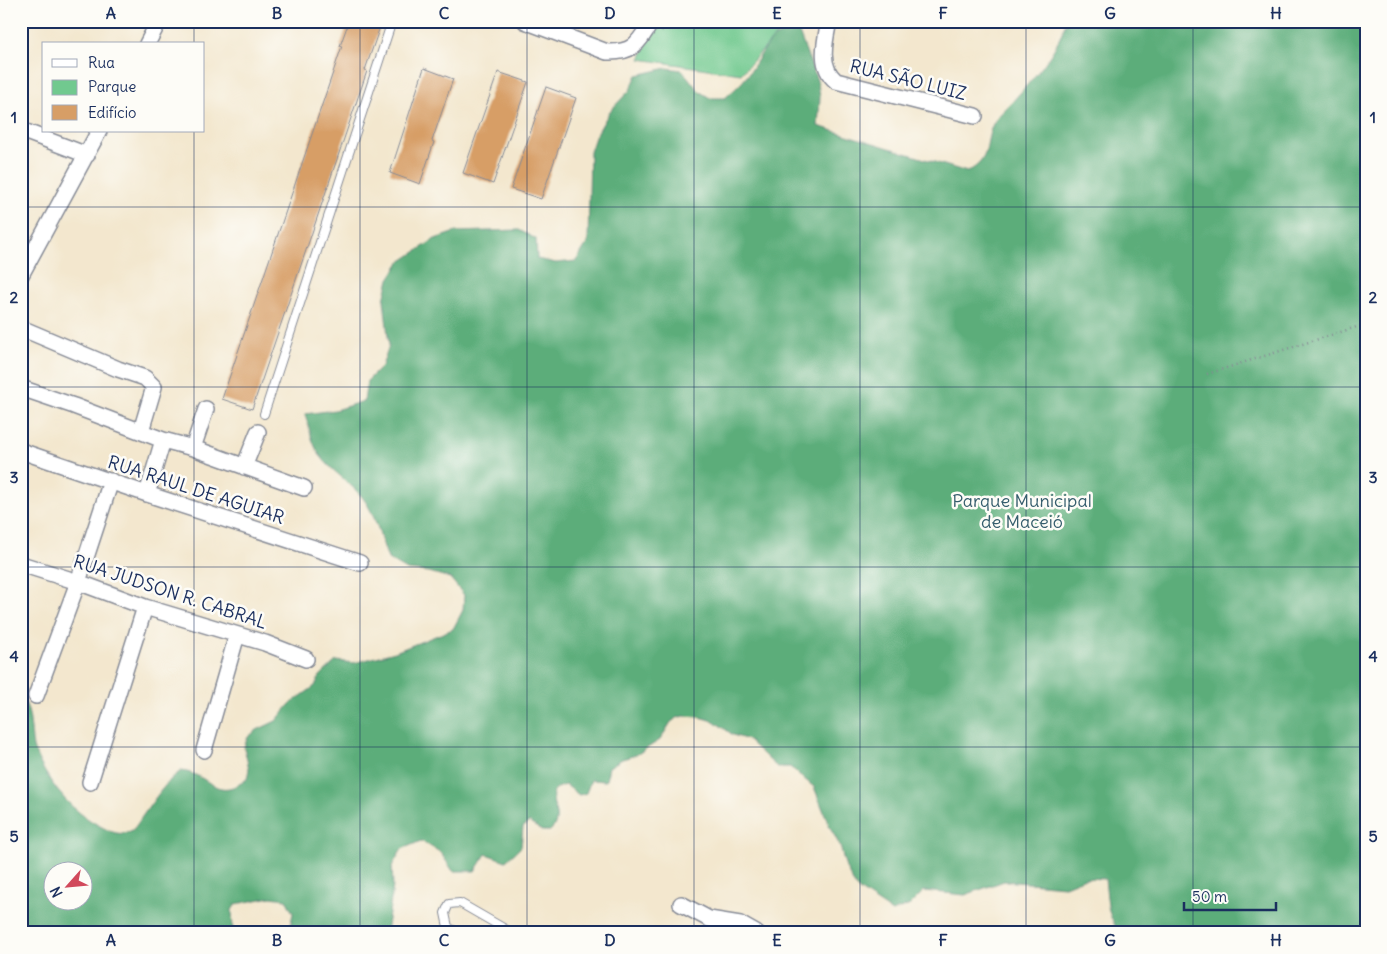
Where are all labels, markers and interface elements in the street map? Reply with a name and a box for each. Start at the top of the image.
text: A [106,3,116,23]
text: B [272,3,283,23]
text: C [439,3,450,23]
text: D [604,3,616,23]
text: E [772,3,782,23]
text: F [938,3,948,23]
text: G [1104,3,1116,23]
text: H [1270,3,1282,23]
legend [42,42,205,132]
text: Rua [88,53,115,72]
street label: RUA SÃO LUIZ [848,54,969,105]
text: Parque [88,77,136,96]
text: Edifício [88,103,136,122]
text: 1 [11,107,17,127]
text: 1 [1370,107,1376,127]
text: 2 [10,287,19,307]
text: 2 [1369,287,1378,307]
street label: RUA RAUL DE AGUIAR [105,450,287,529]
text: 3 [9,467,19,487]
text: 3 [1368,467,1378,487]
park label: Parque Municipal de Maceió [952,489,1092,533]
street label: RUA JUDSON R. CABRAL [70,549,270,634]
text: 4 [9,646,19,666]
text: 4 [1368,646,1378,666]
text: 5 [9,826,19,846]
text: 5 [1368,826,1378,846]
north arrow [42,862,92,912]
scale bar [1184,879,1277,911]
text: N [46,884,67,900]
text: 50 m [1192,887,1227,906]
text: A [106,930,116,950]
text: B [272,930,283,950]
text: C [439,930,450,950]
text: D [604,930,616,950]
text: E [772,930,782,950]
text: F [938,930,948,950]
text: G [1104,930,1116,950]
text: H [1270,930,1282,950]

